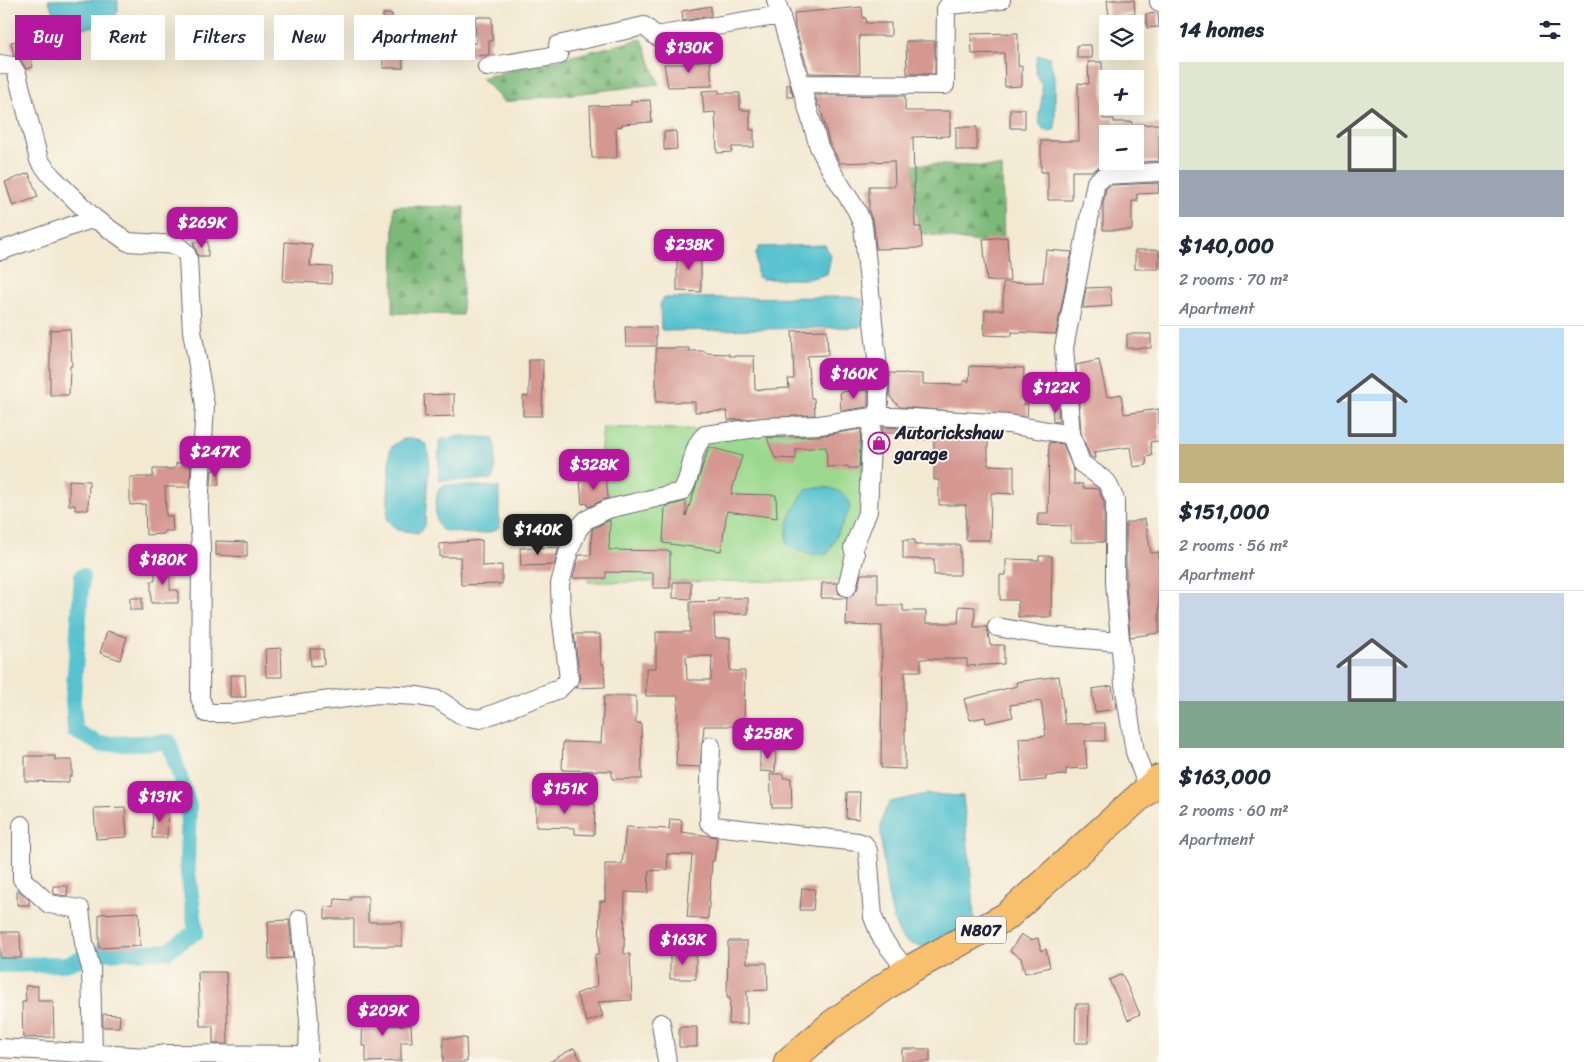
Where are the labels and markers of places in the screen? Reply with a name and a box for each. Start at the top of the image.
pin: $130K [654,32,724,74]
pin: $269K [167,206,237,249]
pin: $238K [654,228,724,271]
pin: $160K [819,358,889,400]
pin: $122K [1021,372,1091,414]
place label: Autorickshaw garage [893,417,1004,470]
shop icon: Autorickshaw garage [867,431,891,455]
pin: $247K [180,436,250,478]
pin: $328K [559,448,629,491]
pin: $140K [503,514,573,556]
pin: $180K [128,544,198,586]
pin: $258K [733,718,803,760]
pin: $151K [530,772,600,815]
pin: $131K [125,780,195,823]
pin: $163K [648,924,718,966]
pin: $209K [348,994,418,1037]

